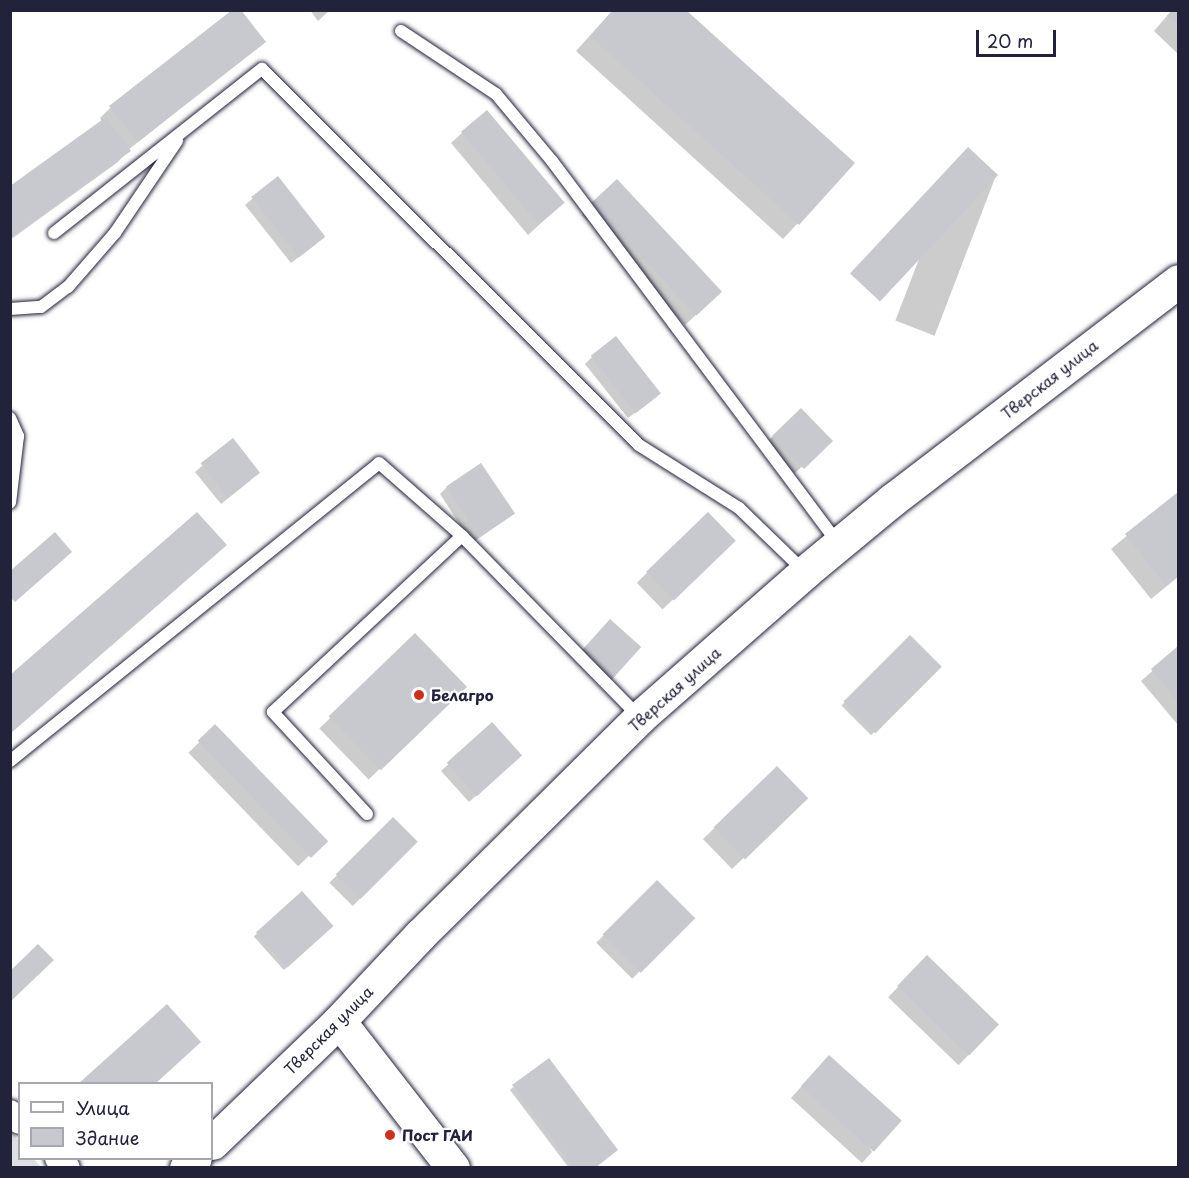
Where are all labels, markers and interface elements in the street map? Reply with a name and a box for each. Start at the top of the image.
scale bar [979,18,1058,56]
text: 20 m [987,27,1033,54]
street label: Тверская улица [997,335,1101,423]
street label: Тверская улица [624,643,724,735]
place label: Белагро [431,686,494,704]
marker: Белагро [412,688,426,702]
street label: Тверская улица [280,982,376,1078]
legend [18,1082,213,1160]
text: Улица [76,1094,130,1121]
text: Здание [76,1124,139,1151]
place label: Пост ГАИ [402,1126,474,1144]
marker: Пост ГАИ [383,1128,397,1142]

